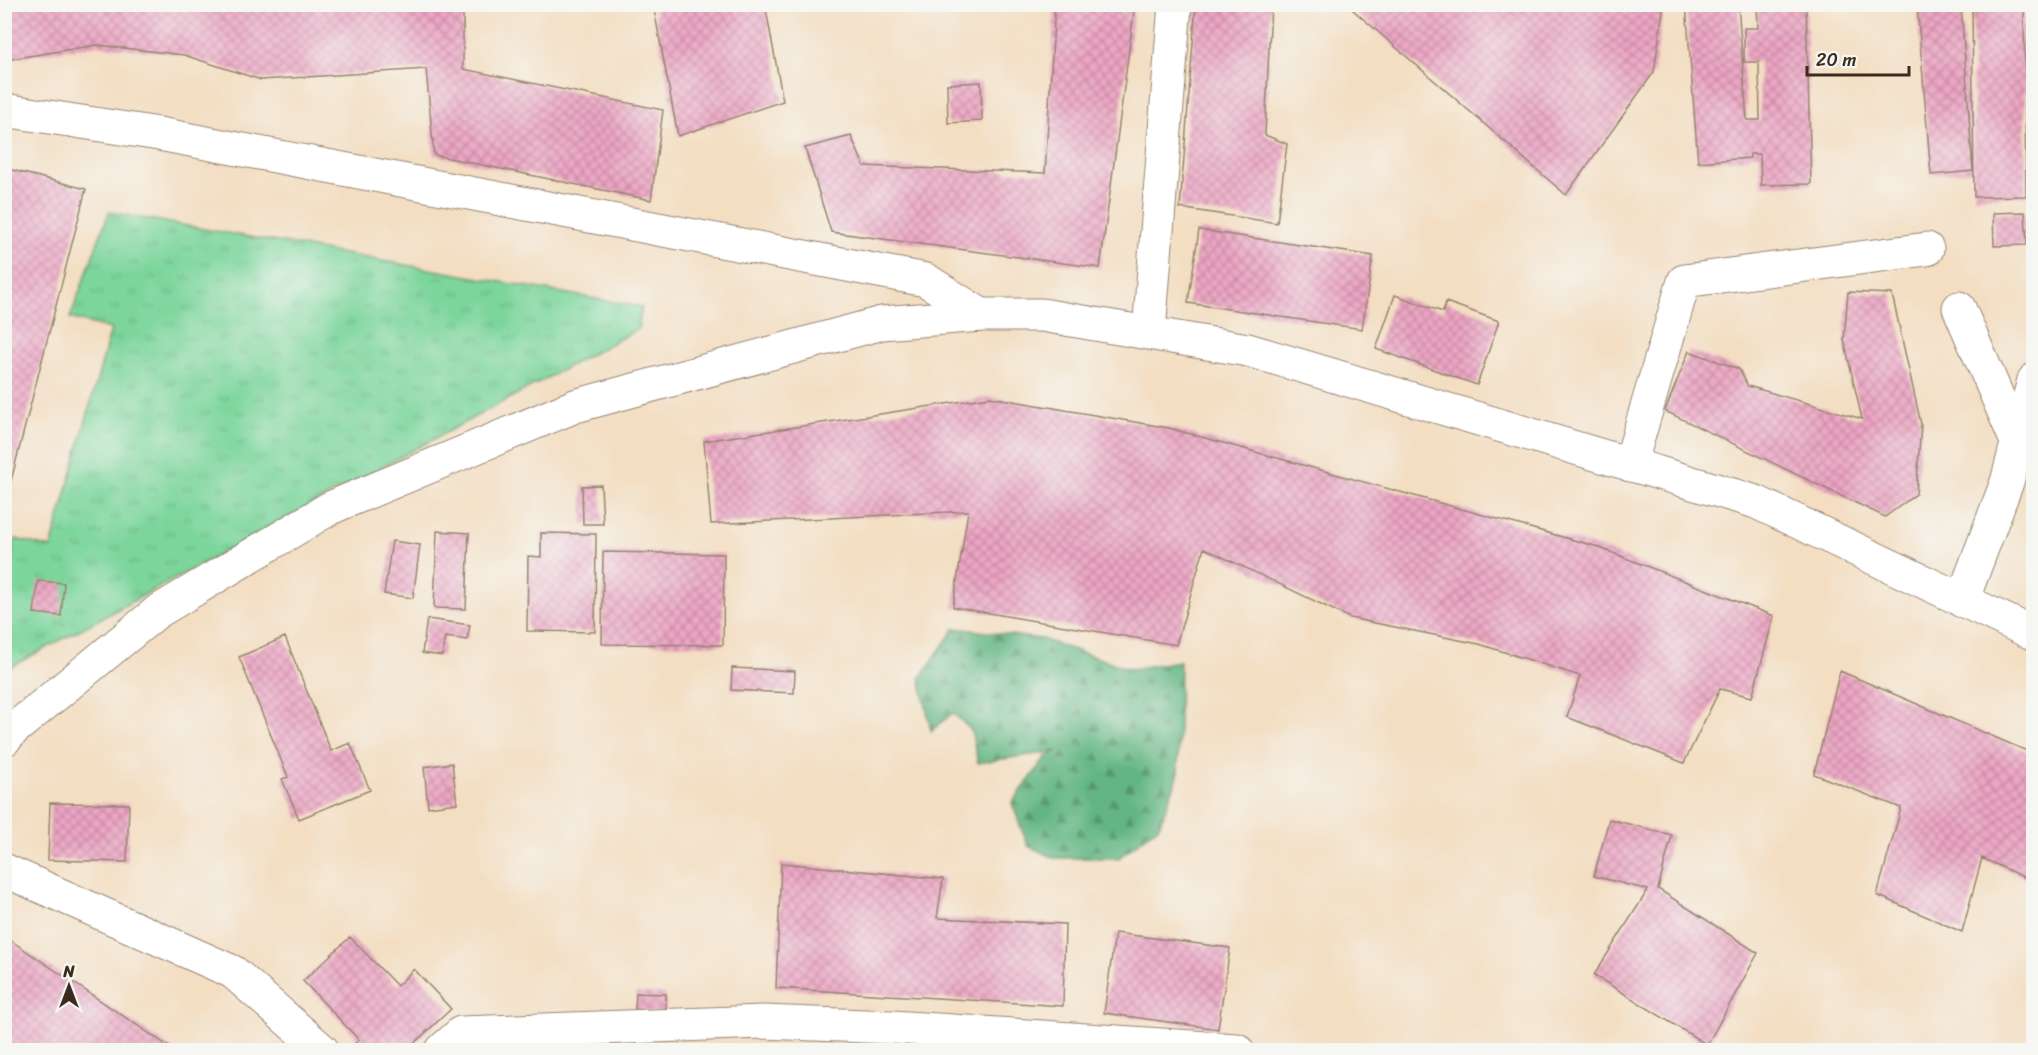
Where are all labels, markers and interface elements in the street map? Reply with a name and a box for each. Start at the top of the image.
scale bar [1807,39,1909,77]
text: 20 m [1816,44,1856,76]
north arrow [39,956,99,1016]
text: N [62,957,75,986]

